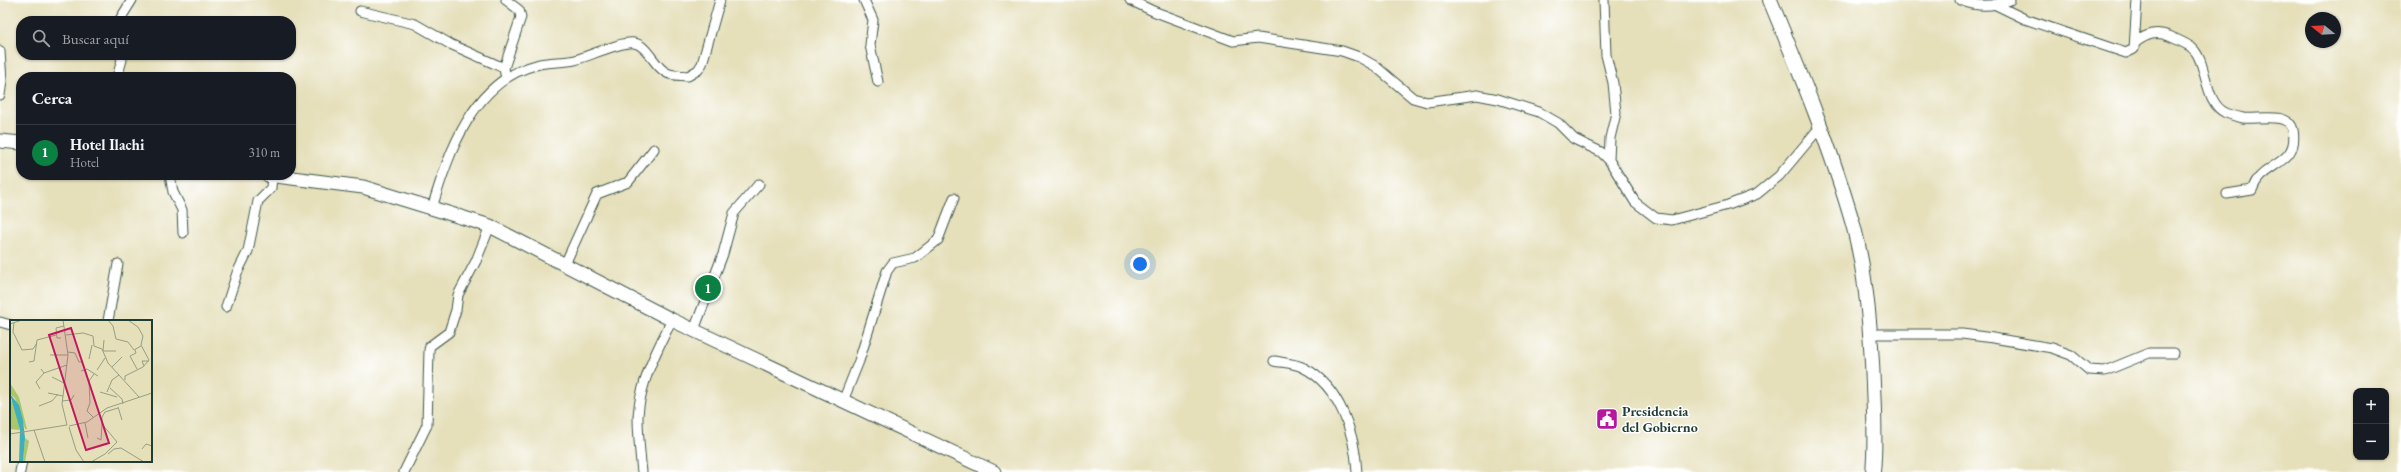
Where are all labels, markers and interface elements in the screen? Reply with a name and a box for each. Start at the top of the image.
north arrow [2305,12,2341,48]
search box [16,16,296,60]
icon: search [30,27,52,49]
text: Buscar aquí [62,29,129,48]
text: Cerca [32,87,72,109]
text: Hotel Ilachi [70,135,144,154]
text: 1 [42,144,48,161]
text: 310 m [249,144,280,161]
text: Hotel [70,154,99,171]
your location [1130,254,1150,274]
pin: 1 [695,273,721,303]
inset map [10,320,152,462]
map controls [2353,388,2389,460]
button: + [2353,388,2389,424]
place label: Presidencia del Gobierno [1622,402,1698,436]
public building icon: Presidencia del Gobierno [1594,406,1620,432]
button: − [2353,424,2389,460]

